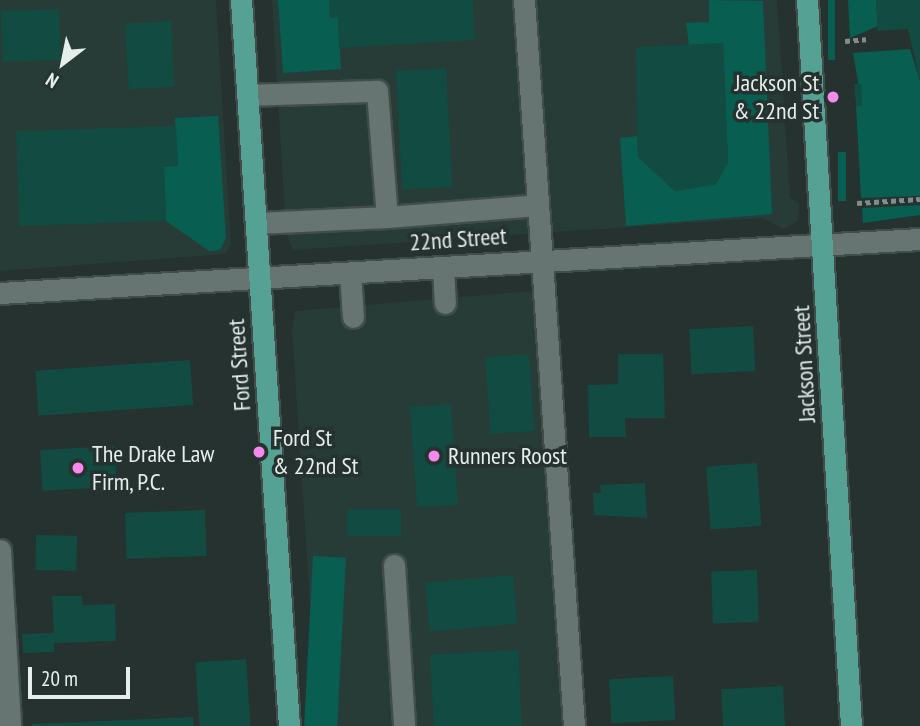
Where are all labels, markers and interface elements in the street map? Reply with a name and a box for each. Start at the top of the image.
north arrow [28,28,98,98]
text: N [41,68,63,94]
place label: Jackson St & 22nd St [734,69,819,125]
marker: Jackson St & 22nd St [825,89,841,105]
street label: 22nd Street [408,221,508,257]
street label: Jackson Street [787,305,821,423]
street label: Ford Street [221,318,257,412]
place label: Ford St & 22nd St [273,424,358,480]
place label: The Drake Law Firm, P.C. [92,440,215,496]
place label: Runners Roost [448,442,567,470]
marker: Ford St & 22nd St [251,444,267,460]
marker: Runners Roost [426,448,442,464]
marker: The Drake Law Firm, P.C. [70,460,86,476]
scale bar [32,652,133,696]
text: 20 m [41,665,78,692]

